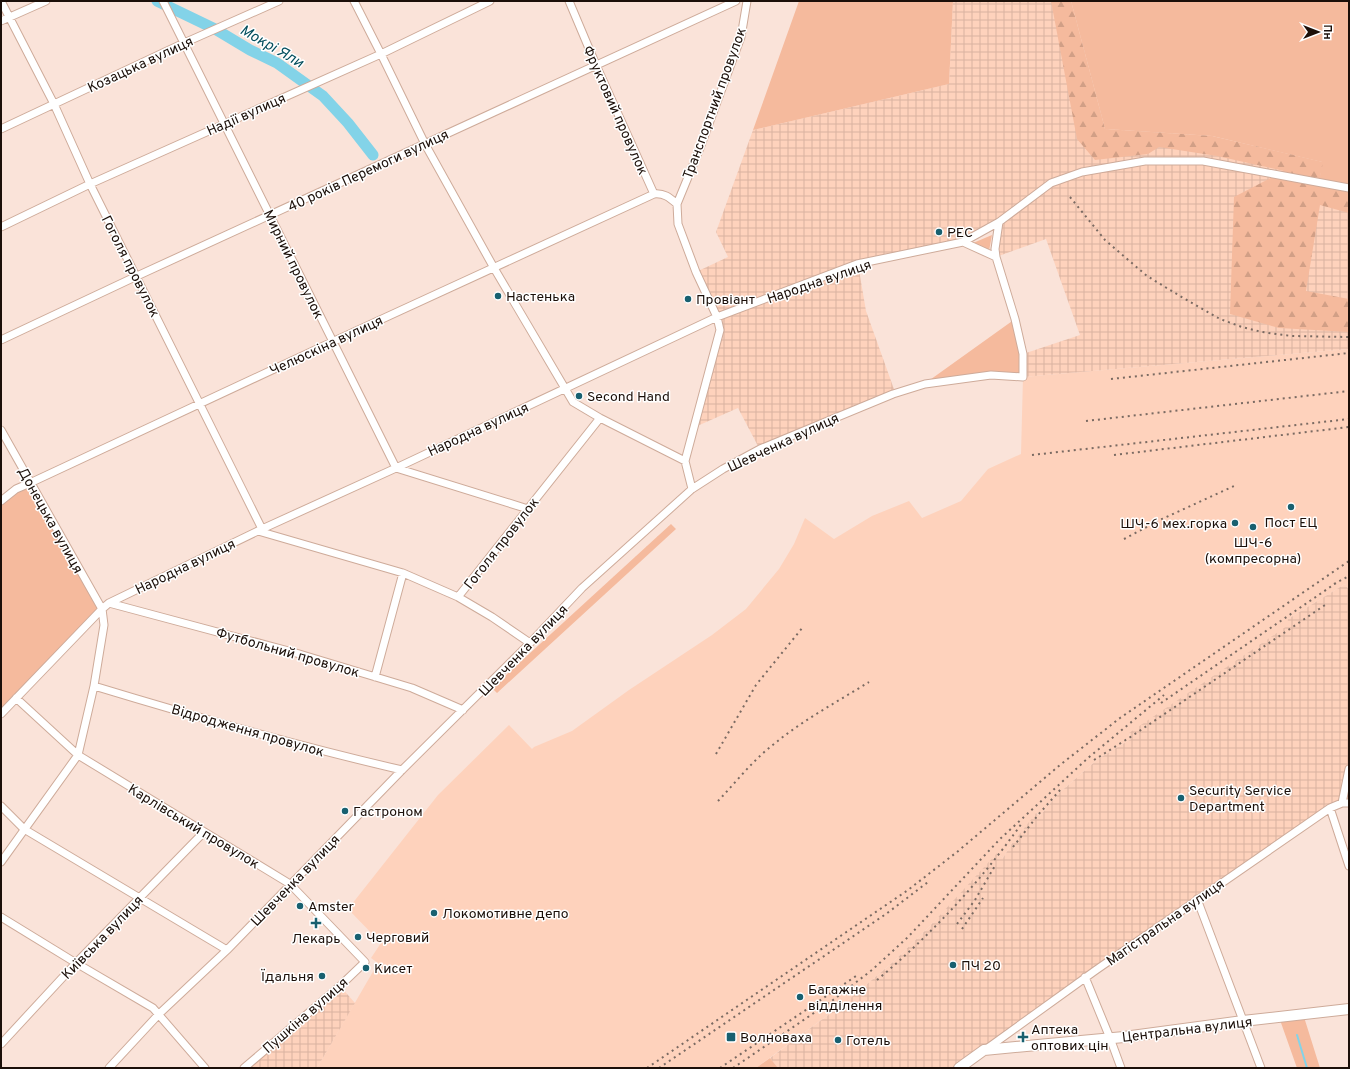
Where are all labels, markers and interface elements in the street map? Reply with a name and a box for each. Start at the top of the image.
north arrow [1298,12,1338,52]
water label: Мокрі Яли [236,21,307,73]
street label: Транспортний провулок [680,25,751,182]
text: Пн [1320,25,1334,39]
street label: Козацька вулиця [85,33,196,97]
street label: Фруктовий провулок [578,43,651,178]
street label: Надії вулиця [204,90,289,140]
street label: 40 років Перемоги вулиця [285,127,452,216]
street label: Мирний провулок [259,207,326,322]
street label: Гоголя провулок [97,213,163,320]
place label: РЕС [947,225,973,242]
marker: РЕС [934,227,944,237]
street label: Народна вулиця [765,257,874,308]
place label: Настенька [506,289,575,306]
marker: Настенька [493,291,503,301]
place label: Провіант [696,292,755,309]
marker: Провіант [683,294,693,304]
street label: Челюскіна вулиця [267,313,386,380]
place label: Second Hand [587,389,670,406]
marker: Second Hand [574,391,584,401]
street label: Народна вулиця [426,400,532,461]
street label: Шевченка вулиця [725,410,842,477]
street label: Донецька вулиця [13,465,86,577]
street label: Гоголя провулок [461,495,543,593]
marker: Пост ЕЦ [1286,502,1296,512]
place label: Пост ЕЦ [1265,515,1317,532]
place label: ШЧ-6 мех.горка [1120,516,1227,533]
marker: ШЧ-6 мех.горка [1230,518,1240,528]
marker: ШЧ-6 (компресорна) [1248,522,1258,532]
place label: ШЧ-6 (компресорна) [1205,535,1301,568]
street label: Народна вулиця [133,536,239,599]
street label: Шевченка вулиця [476,602,572,701]
street label: Футбольний провулок [214,625,361,682]
street label: Відродження провулок [169,701,326,761]
street label: Карлівський провулок [124,781,262,873]
place label: Security Service Department [1189,783,1291,816]
marker: Security Service Department [1176,793,1186,803]
place label: Гастроном [353,804,423,821]
marker: Гастроном [340,806,350,816]
street label: Шевченка вулиця [248,832,344,931]
street label: Магістральна вулиця [1104,876,1228,970]
street label: Київська вулиця [59,893,147,984]
place label: Amster [308,899,355,916]
marker: Amster [295,901,305,911]
place label: Локомотивне депо [442,906,569,923]
marker: Локомотивне депо [429,908,439,918]
marker: Лекарь [311,918,321,928]
place label: Черговий [366,930,429,947]
place label: Лекарь [291,931,341,948]
marker: Черговий [353,932,363,942]
place label: ПЧ 20 [961,958,1001,975]
marker: ПЧ 20 [948,960,958,970]
place label: Кисет [374,961,413,978]
marker: Кисет [361,963,371,973]
place label: Їдальня [261,968,314,986]
marker: Їдальня [317,971,327,981]
street label: Пушкіна вулиця [260,974,352,1058]
place label: Багажне відділення [808,982,882,1015]
marker: Багажне відділення [795,992,805,1002]
street label: Центральна вулиця [1121,1014,1253,1047]
place label: Аптека оптових цін [1031,1022,1109,1055]
place label: Волноваха [740,1030,812,1047]
marker: Волноваха [725,1031,737,1043]
marker: Аптека оптових цін [1018,1032,1028,1042]
place label: Готель [846,1033,891,1050]
marker: Готель [833,1035,843,1045]

